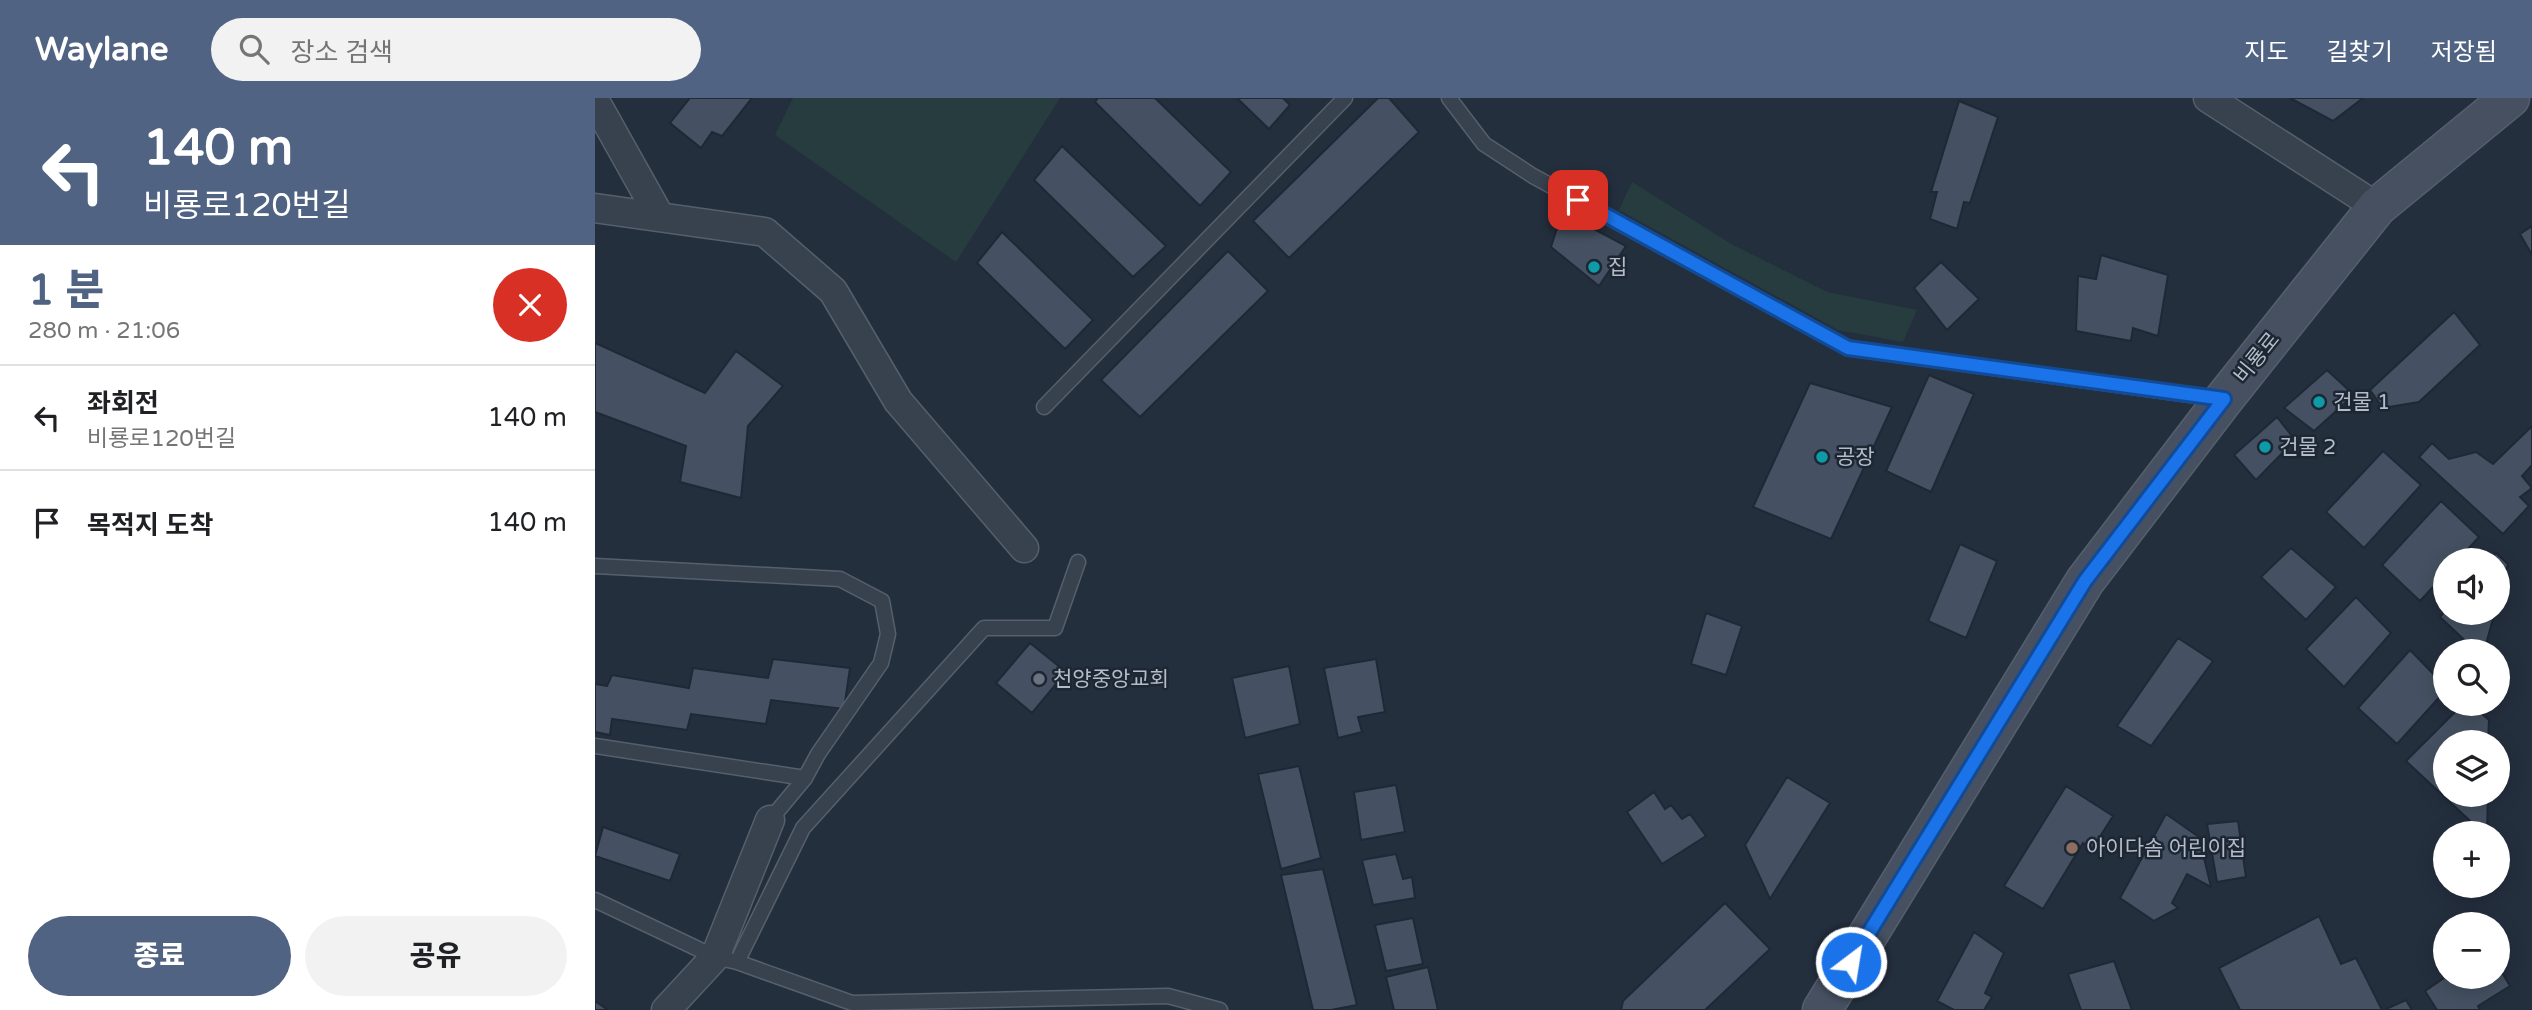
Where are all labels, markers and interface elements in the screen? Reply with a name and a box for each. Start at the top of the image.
search box [211,18,701,81]
text: Waylane [35,30,169,69]
icon: search [235,30,273,68]
text: 장소 검색 [291,37,393,68]
text: 지도 [2244,38,2289,67]
text: 길찾기 [2327,38,2393,67]
text: 저장됨 [2431,38,2497,67]
text: 140 m [143,119,293,178]
icon: left [28,126,119,217]
pin [1548,170,1608,230]
icon: arrive [1559,181,1597,219]
text: 비룡로120번길 [143,187,351,225]
place label: 집 [1608,255,1627,280]
marker: 집 [1586,259,1602,275]
text: 1 분 [28,265,104,316]
button: close [493,268,567,342]
text: 280 m · 21:06 [28,317,180,345]
street label: 비룡로 [2229,328,2285,388]
text: 좌회전 [87,388,159,419]
place label: 건물 1 [2333,390,2390,415]
marker: 건물 1 [2311,394,2327,410]
icon: left [28,399,66,437]
text: 140 m [487,402,567,433]
text: 비룡로120번길 [87,425,236,453]
place label: 건물 2 [2279,435,2336,460]
marker: 건물 2 [2257,439,2273,455]
place label: 공장 [1836,445,1875,470]
marker: 공장 [1814,449,1830,465]
icon: arrive [28,504,66,542]
text: 140 m [487,507,567,538]
text: 목적지 도착 [87,510,213,541]
map controls [2433,548,2510,989]
button: sound [2433,548,2510,625]
button: search [2433,639,2510,716]
place label: 천양중앙교회 [1053,667,1169,692]
marker: 천양중앙교회 [1031,671,1047,687]
button: layers [2433,730,2510,807]
button: + [2433,821,2510,898]
place label: 아이다솜 어린이집 [2086,836,2246,861]
marker: 아이다솜 어린이집 [2064,840,2080,856]
button: − [2433,912,2510,989]
button: 종료 [28,916,291,996]
button: 공유 [305,916,567,996]
position arrow [1814,925,1888,999]

